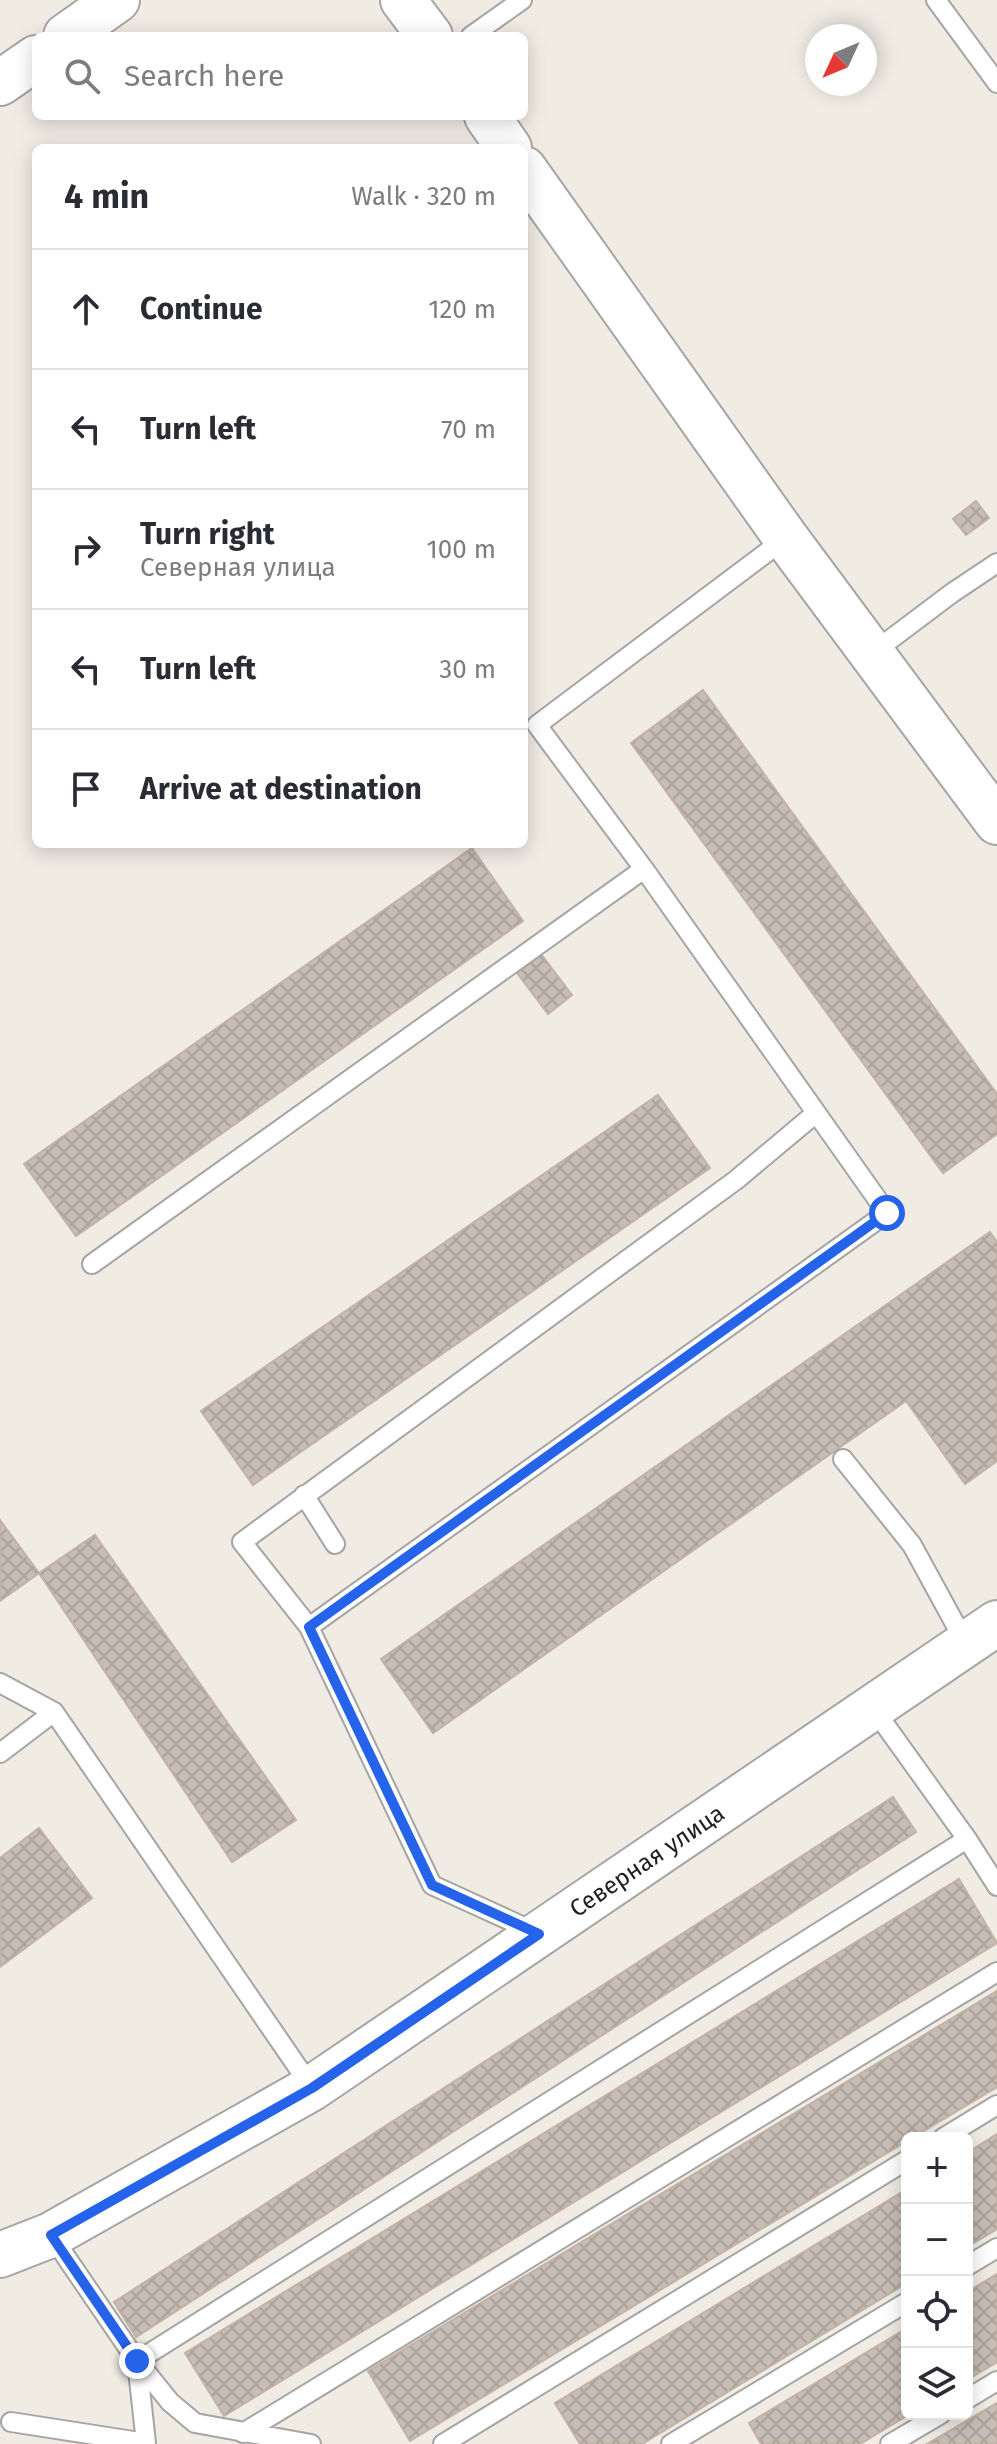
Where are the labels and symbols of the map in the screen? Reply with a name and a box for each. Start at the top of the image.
north arrow [805,24,877,96]
route start [869,1195,905,1231]
street label: Северная улица [564,1799,730,1923]
route end [119,2343,155,2379]

